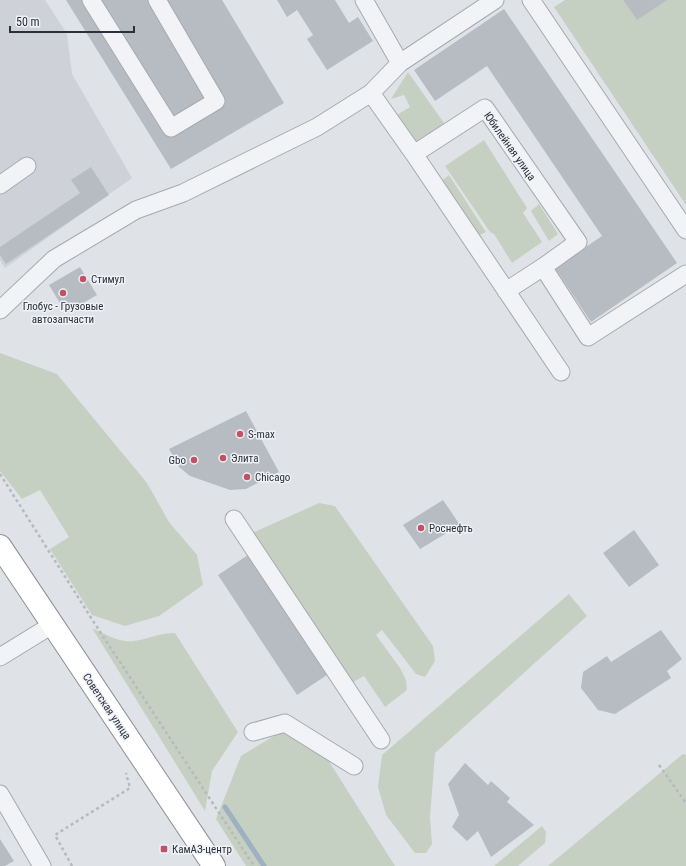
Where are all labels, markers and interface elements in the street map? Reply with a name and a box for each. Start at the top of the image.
scale bar [10,8,134,34]
text: 50 m [16,15,40,29]
street label: Юбилейная улица [481,109,538,183]
place label: Стимул [91,273,125,286]
marker: Стимул [78,274,88,284]
marker: Глобус - Грузовые автозапчасти [58,288,68,298]
place label: Глобус - Грузовые автозапчасти [23,300,103,326]
place label: S-max [248,428,275,441]
marker: S-max [235,429,245,439]
place label: Элита [231,452,258,465]
marker: Элита [218,453,228,463]
place label: Gbo [169,454,186,467]
marker: Gbo [189,455,199,465]
place label: Chicago [255,471,291,484]
marker: Chicago [242,472,252,482]
place label: Роснефть [429,522,473,535]
marker: Роснефть [416,523,426,533]
street label: Советская улица [80,671,133,742]
place label: КамАЗ-центр [172,843,232,856]
marker: КамАЗ-центр [159,844,169,854]

